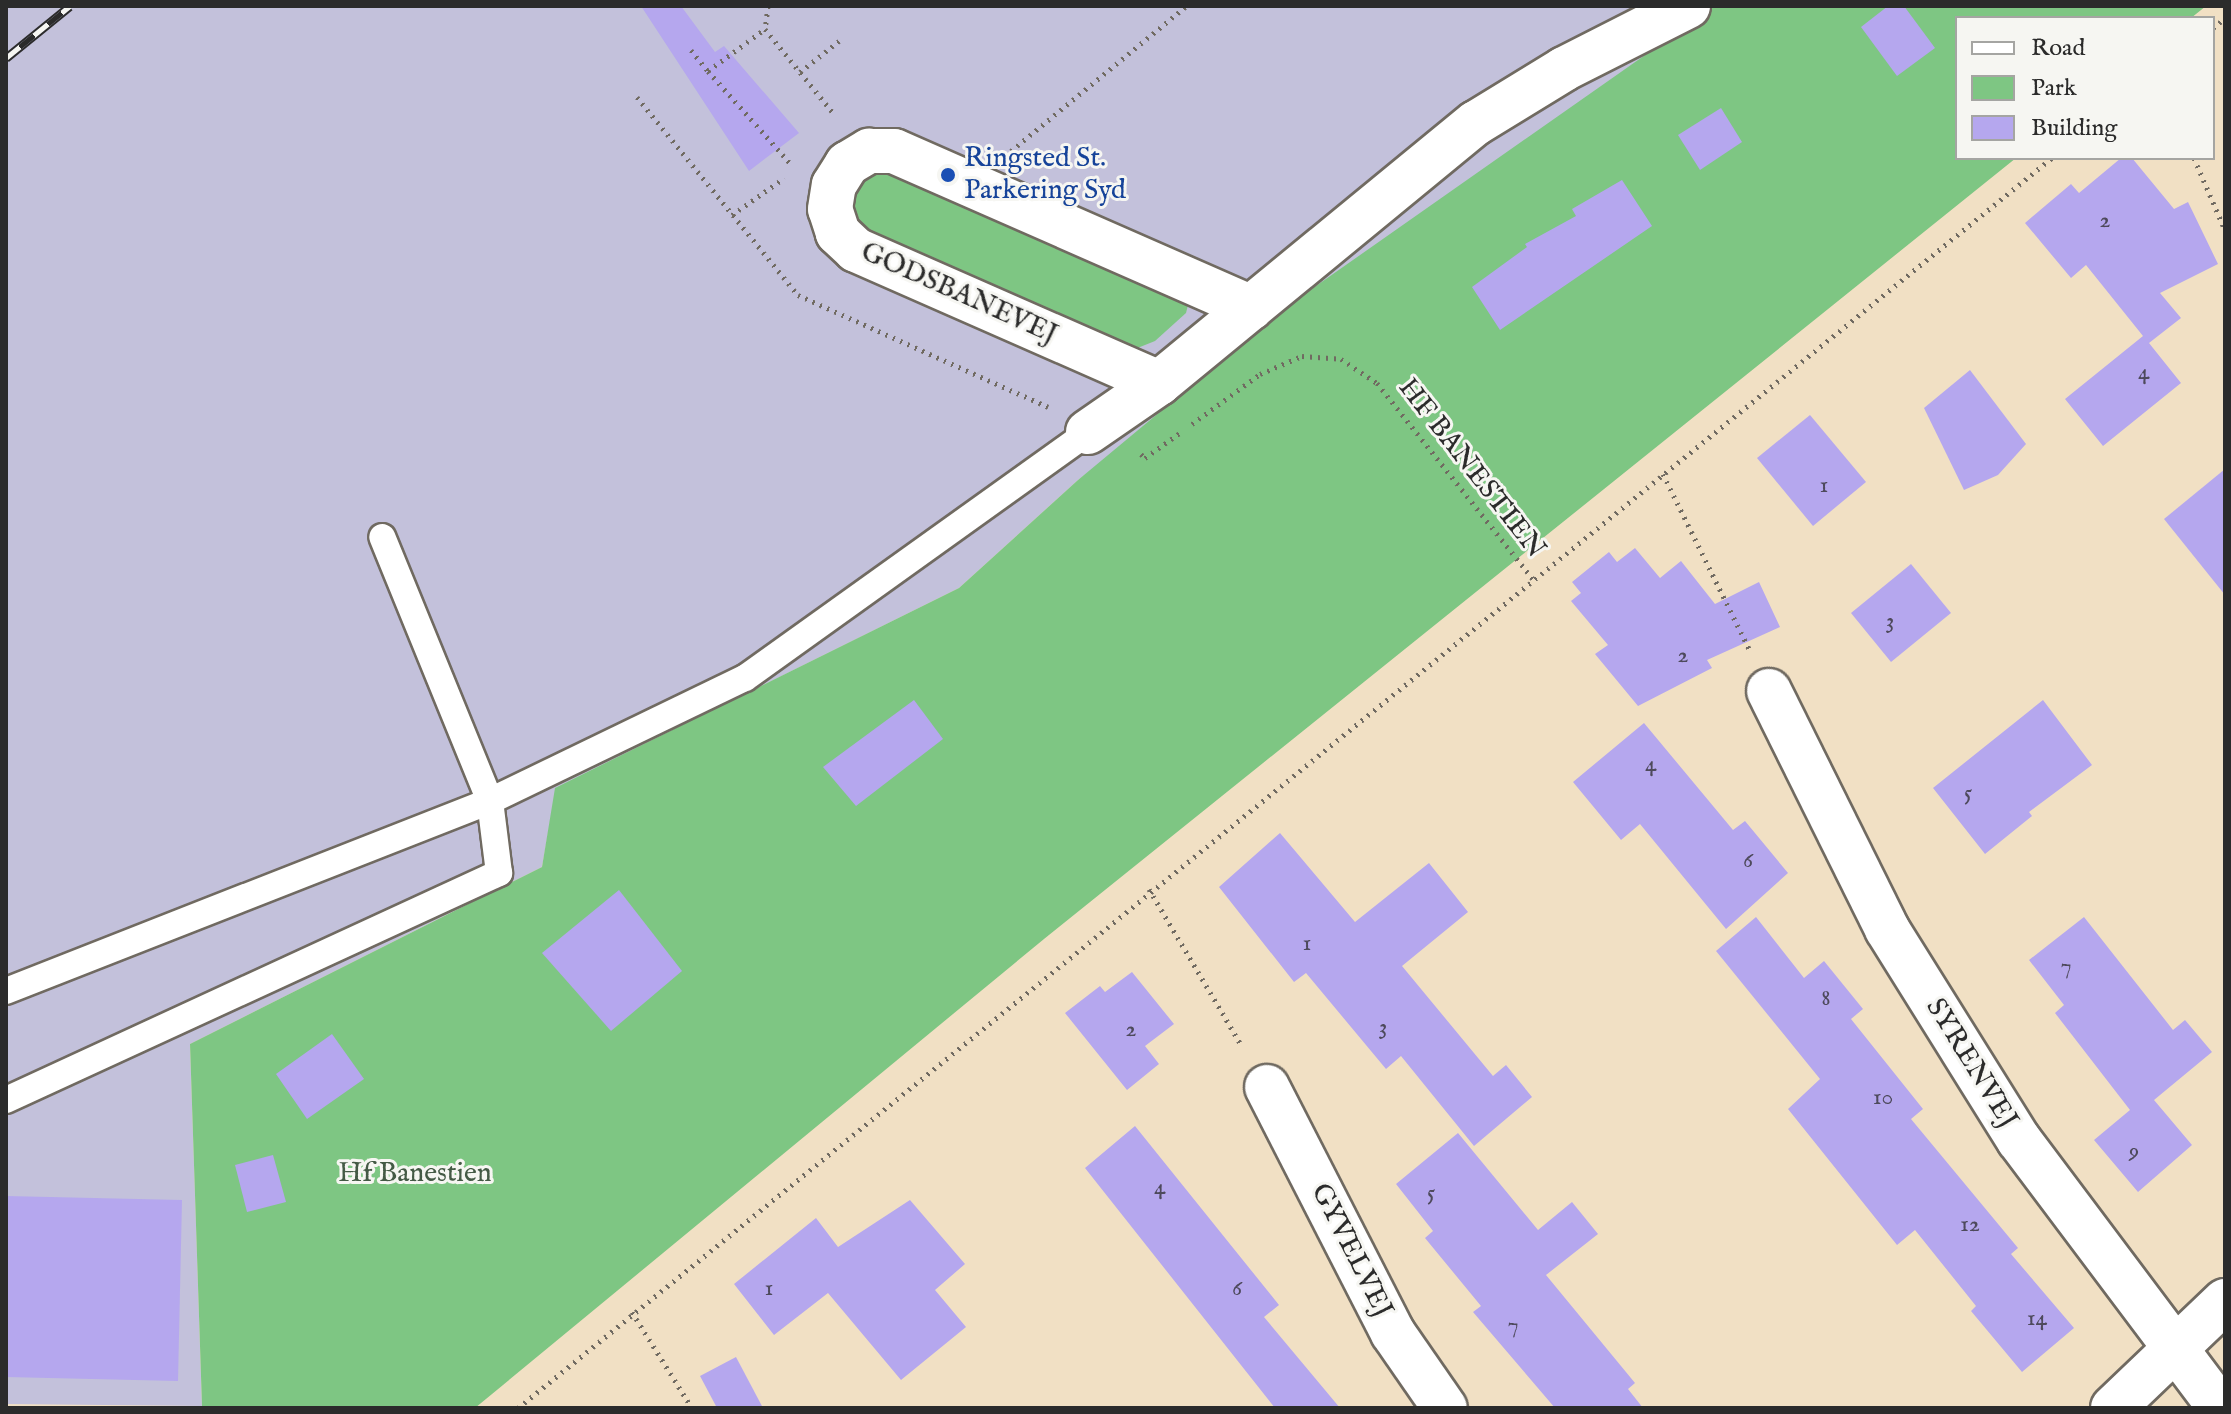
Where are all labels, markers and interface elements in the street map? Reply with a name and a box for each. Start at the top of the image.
legend [1955,16,2215,160]
text: Road [2031,33,2085,64]
text: Park [2031,73,2077,104]
text: Building [2031,113,2117,144]
place label: Ringsted St. Parkering Syd [964,142,1126,208]
marker: Ringsted St. Parkering Syd [939,166,957,184]
house number: 2 [2099,207,2111,235]
street label: GODSBANEVEJ [855,236,1063,352]
house number: 4 [2138,359,2150,387]
street label: HF BANESTIEN [1390,372,1552,566]
house number: 1 [1820,472,1828,500]
house number: 3 [1886,608,1894,636]
house number: 2 [1677,642,1689,670]
house number: 4 [1645,751,1657,779]
house number: 5 [1964,780,1972,808]
house number: 6 [1743,847,1753,875]
house number: 1 [1303,930,1311,958]
house number: 7 [2060,953,2072,981]
house number: 8 [1821,985,1831,1013]
street label: SYRENVEJ [1918,993,2024,1135]
house number: 3 [1379,1014,1387,1042]
house number: 2 [1125,1016,1137,1044]
house number: 10 [1873,1084,1893,1112]
house number: 9 [2129,1138,2139,1166]
park label: Hf Banestien [338,1157,492,1191]
house number: 4 [1154,1174,1166,1202]
street label: GYVELVEJ [1303,1178,1399,1324]
house number: 5 [1427,1180,1435,1208]
house number: 12 [1960,1211,1980,1239]
house number: 1 [765,1275,773,1303]
house number: 6 [1232,1275,1242,1303]
house number: 14 [2027,1305,2047,1333]
house number: 7 [1507,1312,1519,1340]

